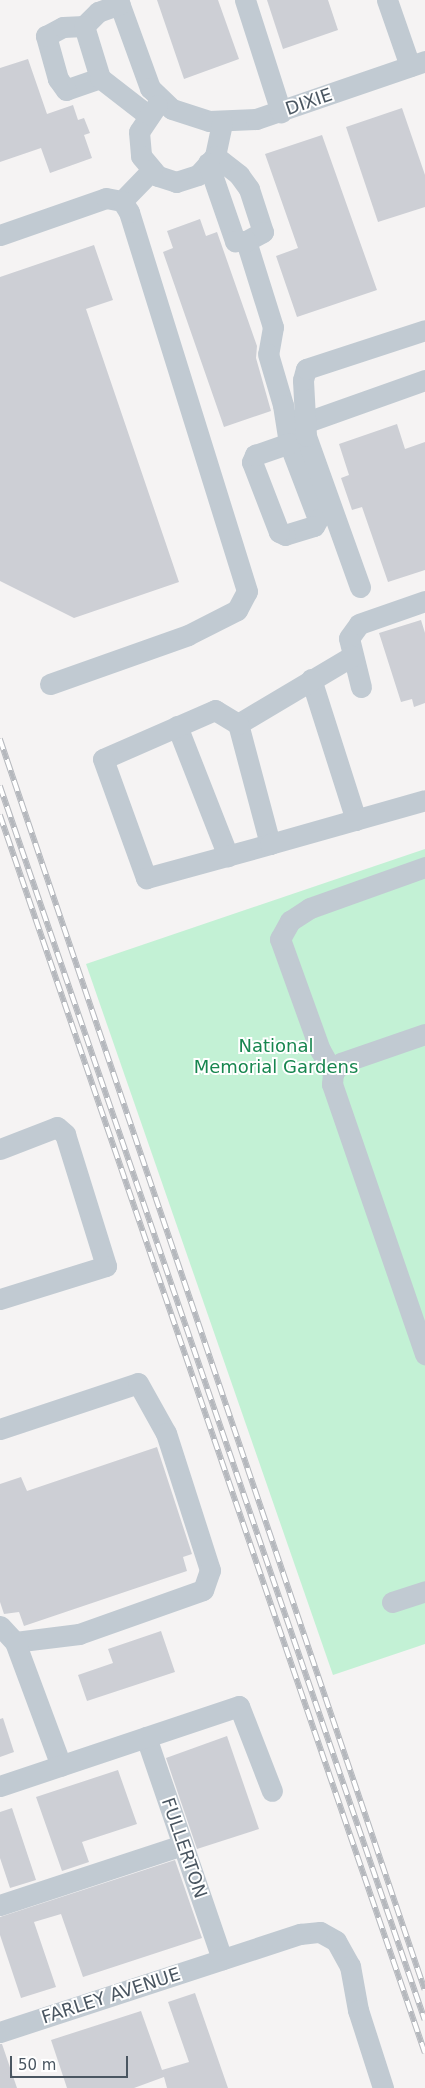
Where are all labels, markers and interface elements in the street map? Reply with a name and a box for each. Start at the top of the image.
street label: DIXIE [283,84,335,120]
park label: National Memorial Gardens [194,1036,358,1078]
street label: FULLERTON [157,1795,211,1901]
street label: FARLEY AVENUE [39,1963,183,2029]
scale bar [12,2046,130,2078]
text: 50 m [18,2056,56,2074]

